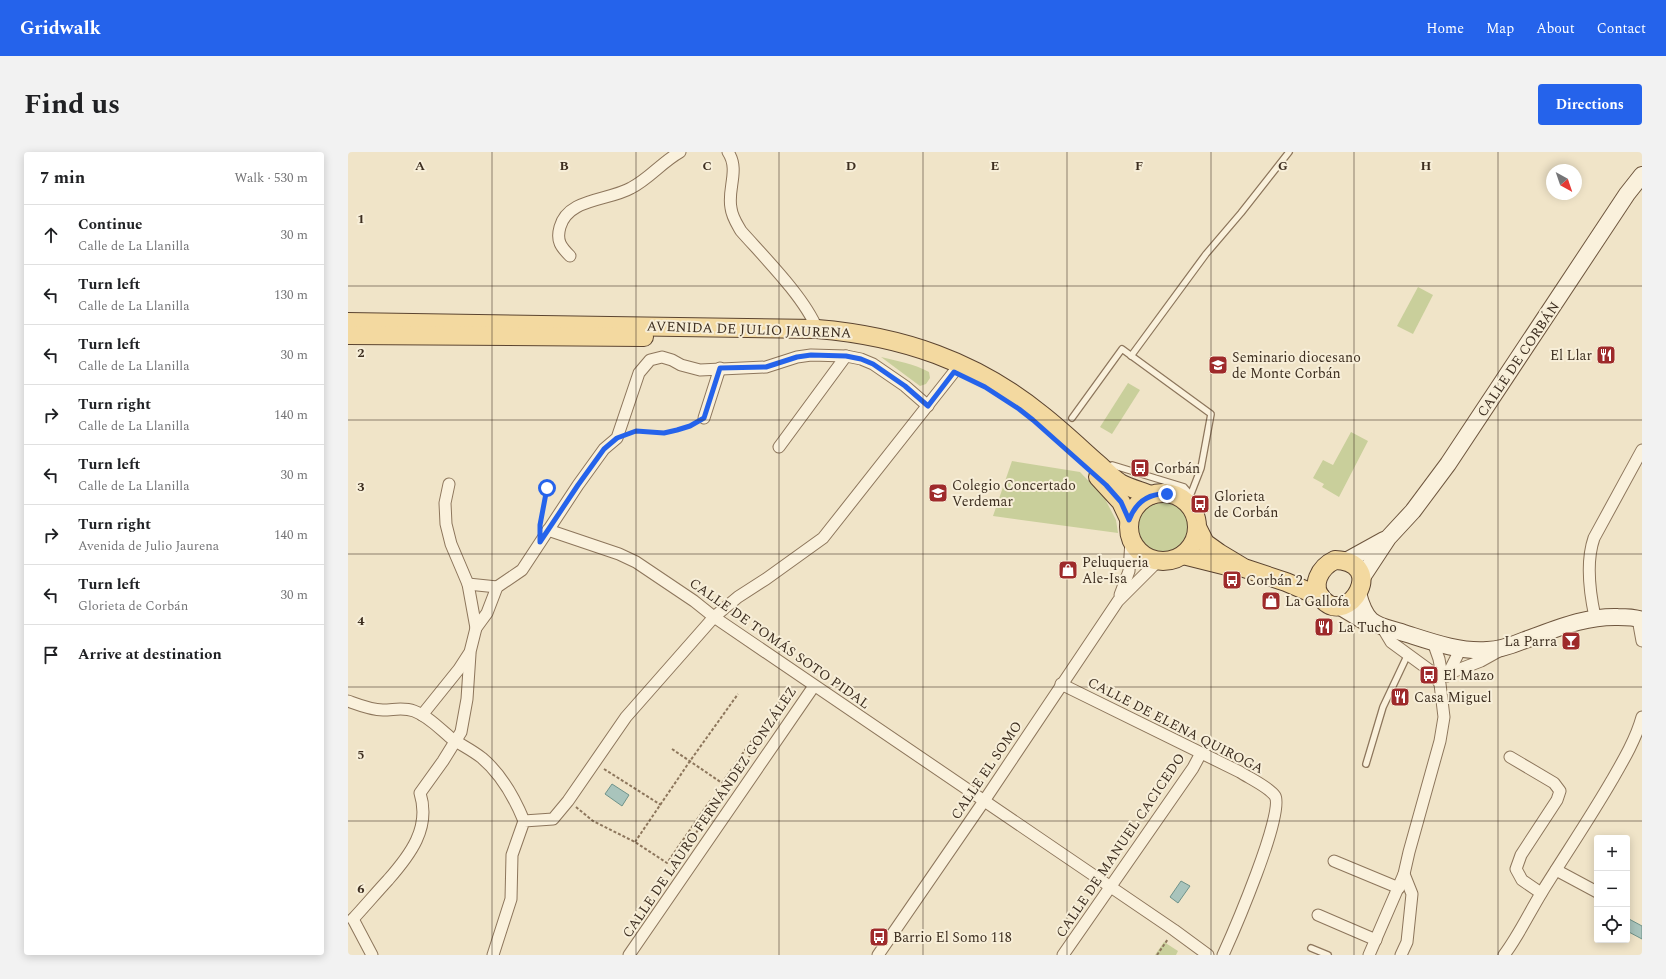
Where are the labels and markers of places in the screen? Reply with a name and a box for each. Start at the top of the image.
restaurant icon: El Llar [1595,344,1617,366]
place label: El Llar [1550,345,1592,366]
place label: Seminario diocesano de Monte Corbán [1232,347,1361,384]
school or university icon: Seminario diocesano de Monte Corbán [1207,354,1229,376]
bus stop icon: Corbán [1129,457,1151,479]
place label: Corbán [1154,458,1200,479]
place label: Colegio Concertado Verdemar [952,475,1076,512]
school or university icon: Colegio Concertado Verdemar [927,482,949,504]
place label: Glorieta de Corbán [1214,486,1278,523]
bus stop icon: Glorieta de Corbán [1189,493,1211,515]
place label: Peluqueria Ale-Isa [1082,552,1149,589]
shop icon: Peluqueria Ale-Isa [1057,559,1079,581]
bus stop icon: Corbán 2 [1221,569,1243,591]
place label: Corbán 2 [1246,570,1303,591]
shop icon: La Gallofa [1260,590,1282,612]
place label: La Gallofa [1285,591,1349,612]
restaurant icon: La Tucho [1313,616,1335,638]
place label: La Tucho [1338,617,1397,638]
bar icon: La Parra [1560,630,1582,652]
place label: La Parra [1504,631,1557,652]
bus stop icon: El Mazo [1418,664,1440,686]
place label: El Mazo [1443,665,1494,686]
restaurant icon: Casa Miguel [1389,686,1411,708]
place label: Casa Miguel [1414,687,1492,708]
bus stop icon: Barrio El Somo 118 [868,926,890,948]
place label: Barrio El Somo 118 [893,927,1012,948]

